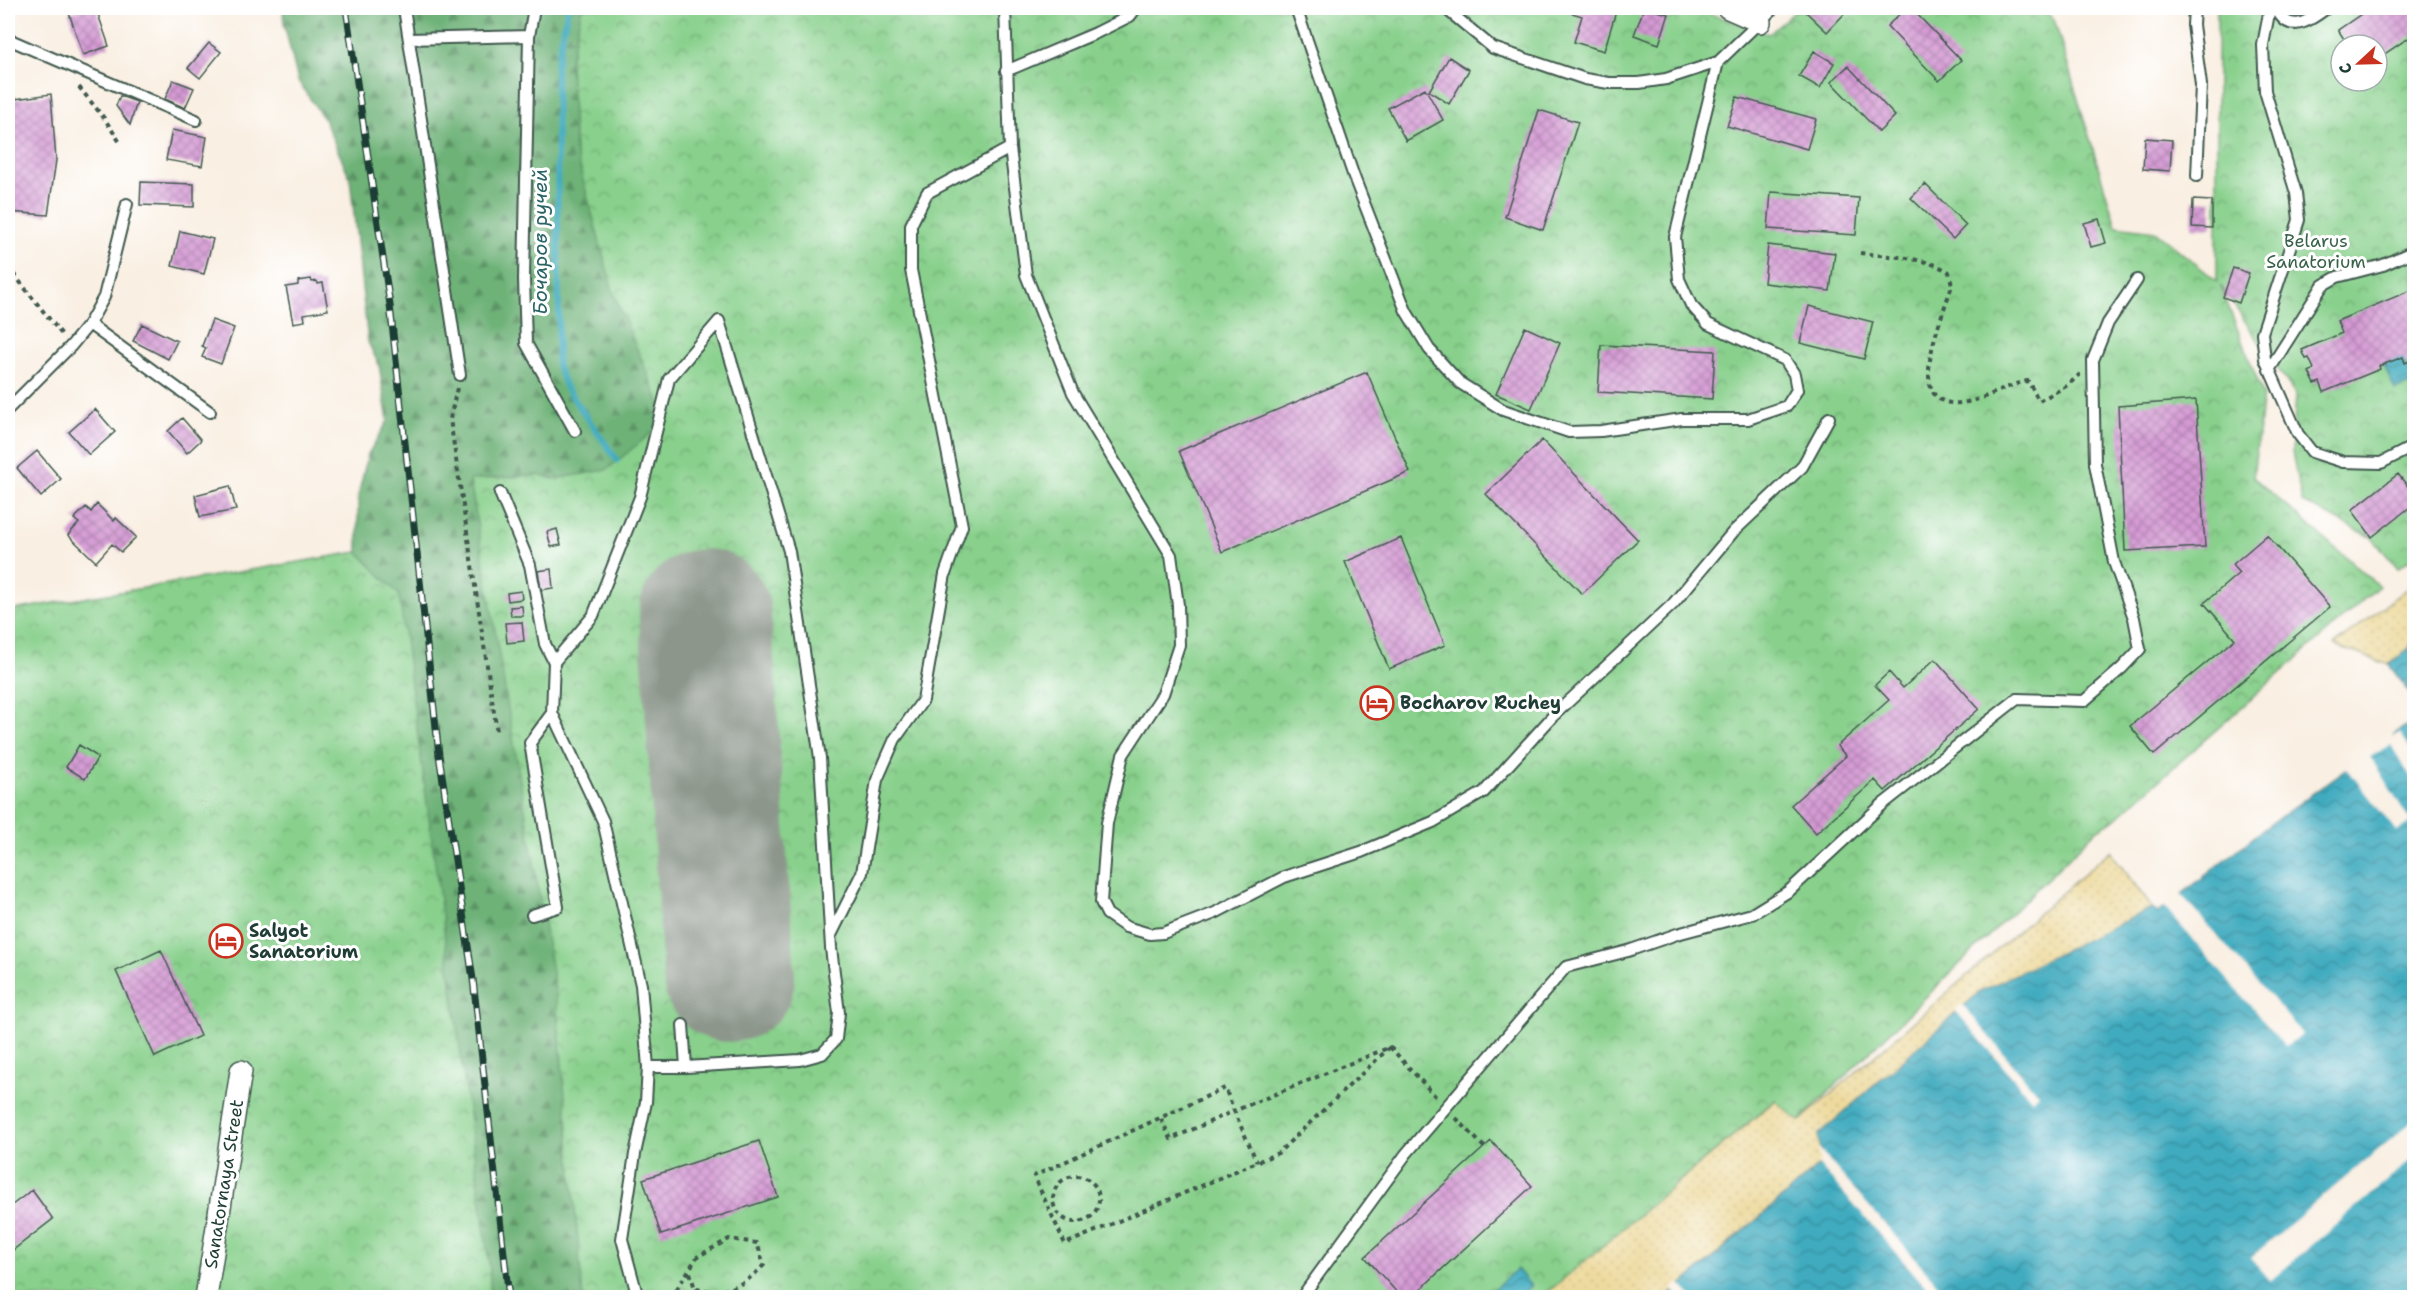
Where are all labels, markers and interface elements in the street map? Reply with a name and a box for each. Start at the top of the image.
north arrow [2329,33,2389,93]
text: С [2334,60,2357,77]
water label: Бочаров ручей [527,169,553,315]
park label: Belarus Sanatorium [2266,229,2366,274]
hotel icon: Bocharov Ruchey [1359,685,1395,721]
place label: Bocharov Ruchey [1400,691,1561,715]
place label: Salyot Sanatorium [249,919,359,964]
hotel icon: Salyot Sanatorium [208,923,244,959]
street label: Sanatornaya Street [199,1098,249,1270]

